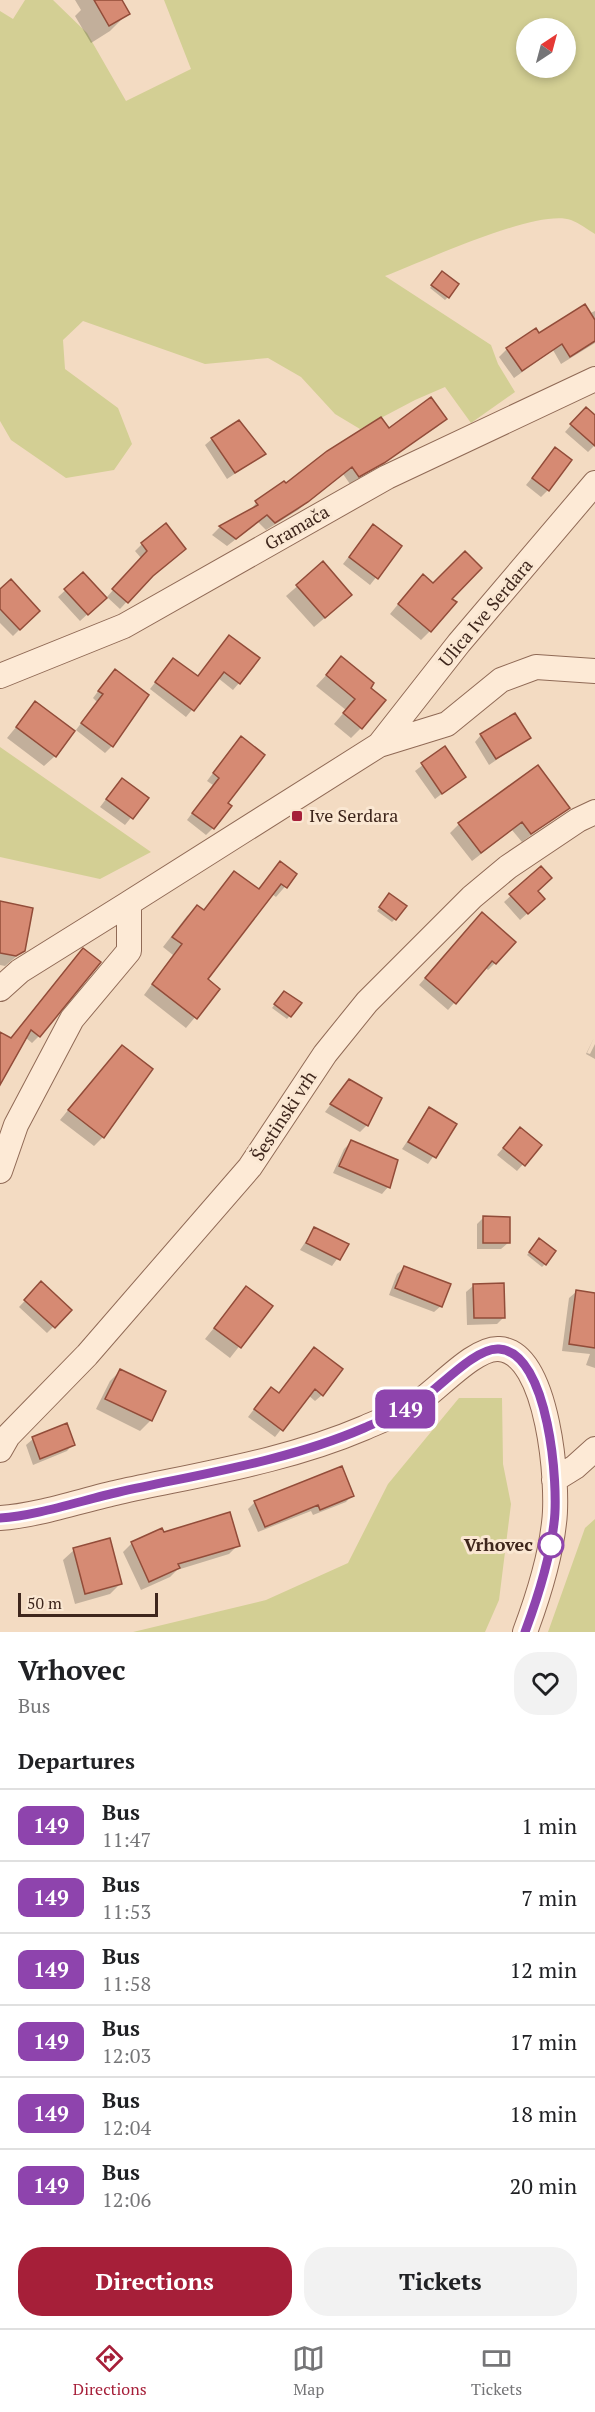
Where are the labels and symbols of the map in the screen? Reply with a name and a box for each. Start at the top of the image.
north arrow [516,18,576,78]
street label: Gramača [260,499,333,555]
street label: Ulica Ive Serdara [433,553,538,671]
place label: Ive Serdara [309,803,398,827]
marker: Ive Serdara [290,809,304,823]
street label: Šestinski vrh [245,1065,321,1165]
line badge: 149 [370,1390,440,1428]
place label: Vrhovec [464,1532,533,1556]
marker: Vrhovec [538,1532,564,1558]
scale bar [18,1590,158,1618]

